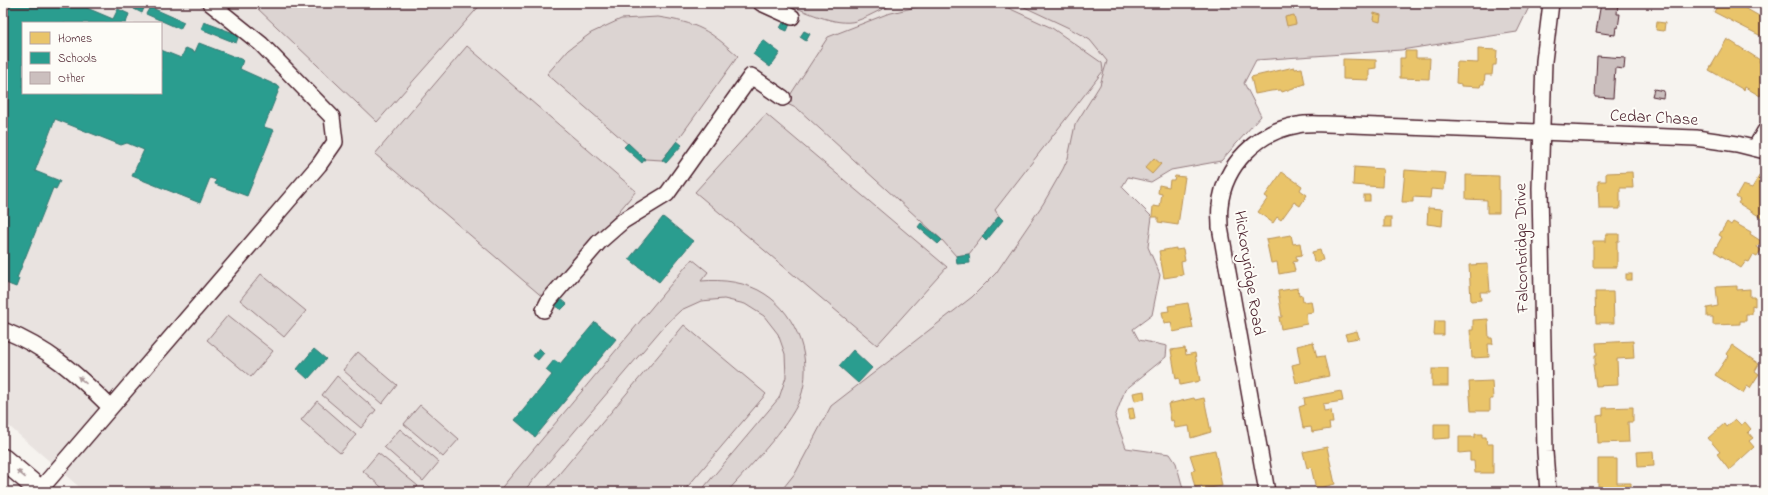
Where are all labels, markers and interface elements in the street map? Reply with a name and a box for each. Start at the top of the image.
legend [22,22,162,94]
text: Homes [58,30,92,48]
text: Schools [58,50,97,68]
text: Other [58,70,85,88]
street label: Cedar Chase [1609,103,1699,133]
street label: Falconbridge Drive [1508,183,1538,314]
street label: Hickoryridge Road [1225,209,1271,338]
one-way arrow [77,375,88,384]
one-way arrow [16,470,26,479]

